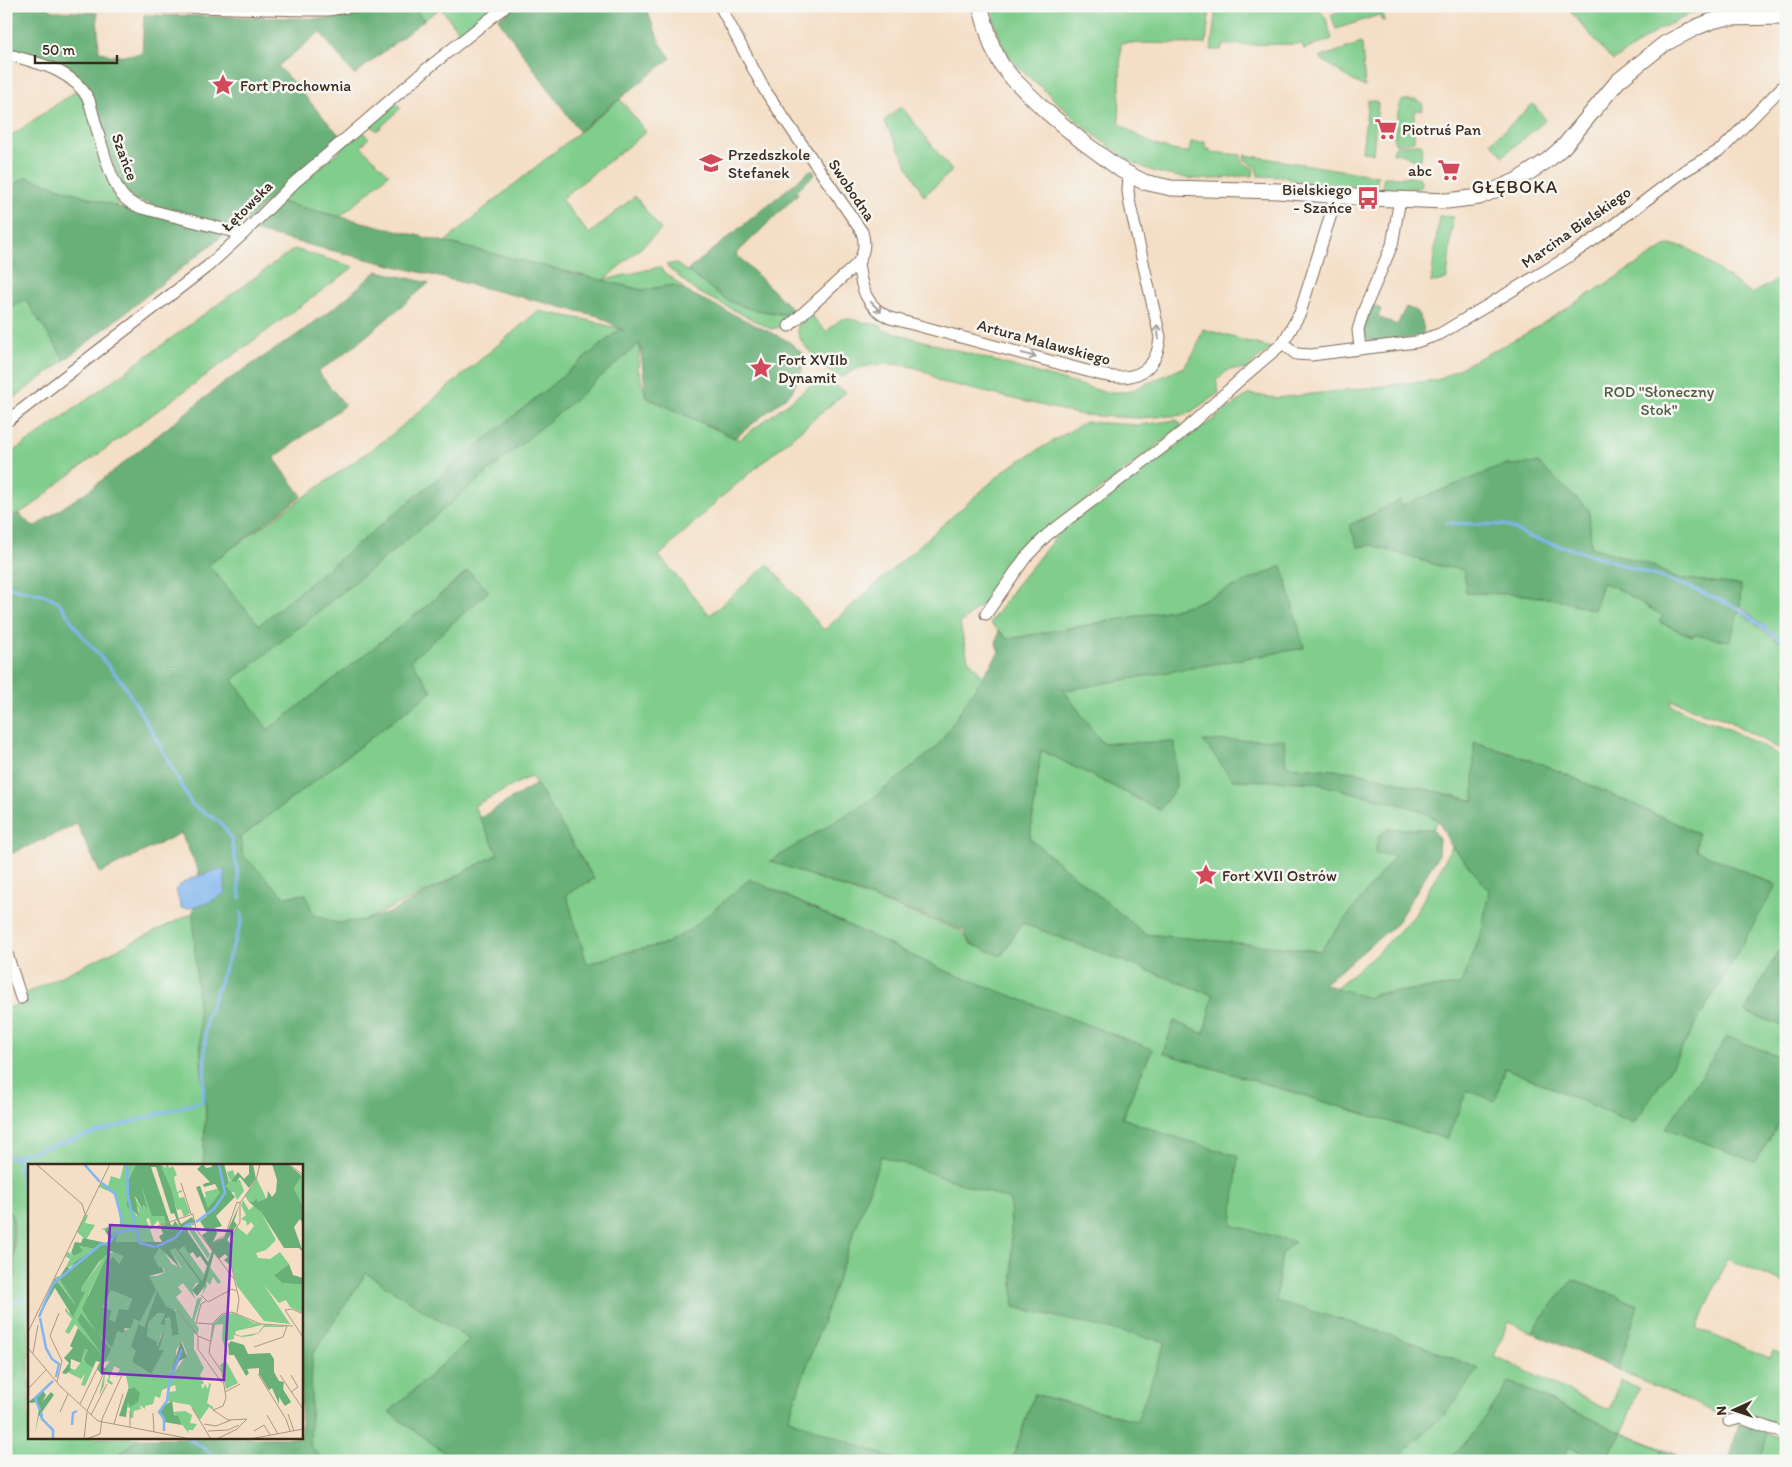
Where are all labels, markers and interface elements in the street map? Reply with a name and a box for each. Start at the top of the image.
scale bar [35,32,118,64]
text: 50 m [42,41,75,59]
place icon: Fort Prochownia [210,72,236,98]
place label: Fort Prochownia [240,76,351,95]
supermarket icon: Piotruś Pan [1373,116,1399,142]
place label: Piotruś Pan [1402,120,1481,139]
street label: Szańce [108,131,142,183]
place label: Przedszkole Stefanek [728,145,810,182]
school or university icon: Przedszkole Stefanek [698,150,724,176]
street label: Swobodna [824,155,880,225]
supermarket icon: abc [1436,157,1462,183]
place label: abc [1408,161,1432,180]
street label: Łętowska [218,176,277,235]
district label: GŁĘBOKA [1472,176,1558,198]
place label: Bielskiego - Szańce [1282,180,1352,217]
street label: Marcina Bielskiego [1517,182,1635,272]
bus stop icon: Bielskiego - Szańce [1355,185,1381,211]
one-way arrow [869,301,882,313]
street label: Artura Malawskiego [975,315,1113,369]
one-way arrow [1153,324,1163,340]
place label: Fort XVIIb Dynamit [778,350,848,387]
one-way arrow [1021,351,1037,360]
place icon: Fort XVIIb Dynamit [748,355,774,381]
park label: ROD "Słoneczny Stok" [1604,382,1715,419]
place icon: Fort XVII Ostrów [1193,862,1219,888]
place label: Fort XVII Ostrów [1222,866,1337,885]
inset map [28,1164,302,1440]
north arrow [1710,1384,1760,1434]
text: N [1713,1405,1730,1416]

